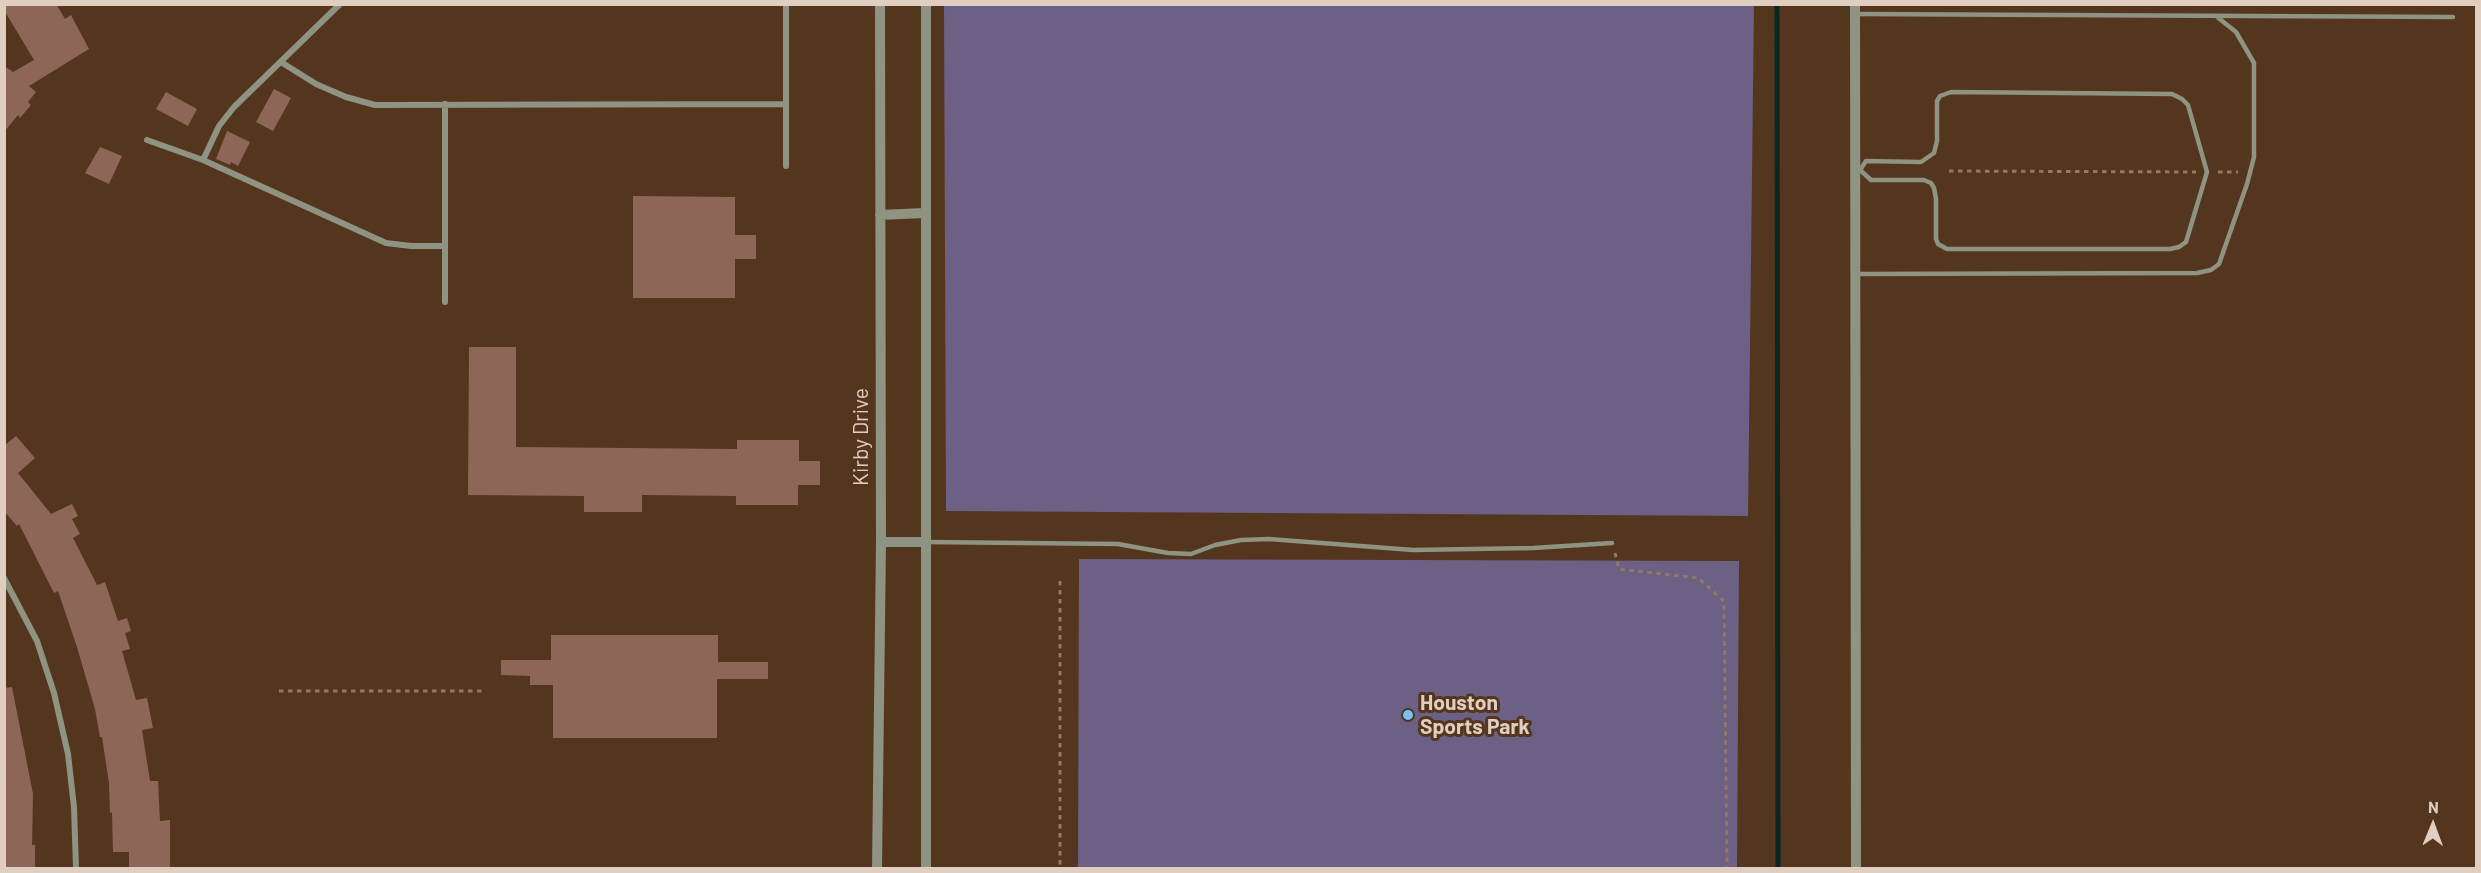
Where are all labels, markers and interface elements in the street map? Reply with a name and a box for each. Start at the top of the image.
street label: Kirby Drive [848,388,874,486]
place label: Houston Sports Park [1420,690,1530,740]
marker: Houston Sports Park [1401,708,1415,722]
north arrow [2403,795,2463,855]
text: N [2428,797,2439,816]

